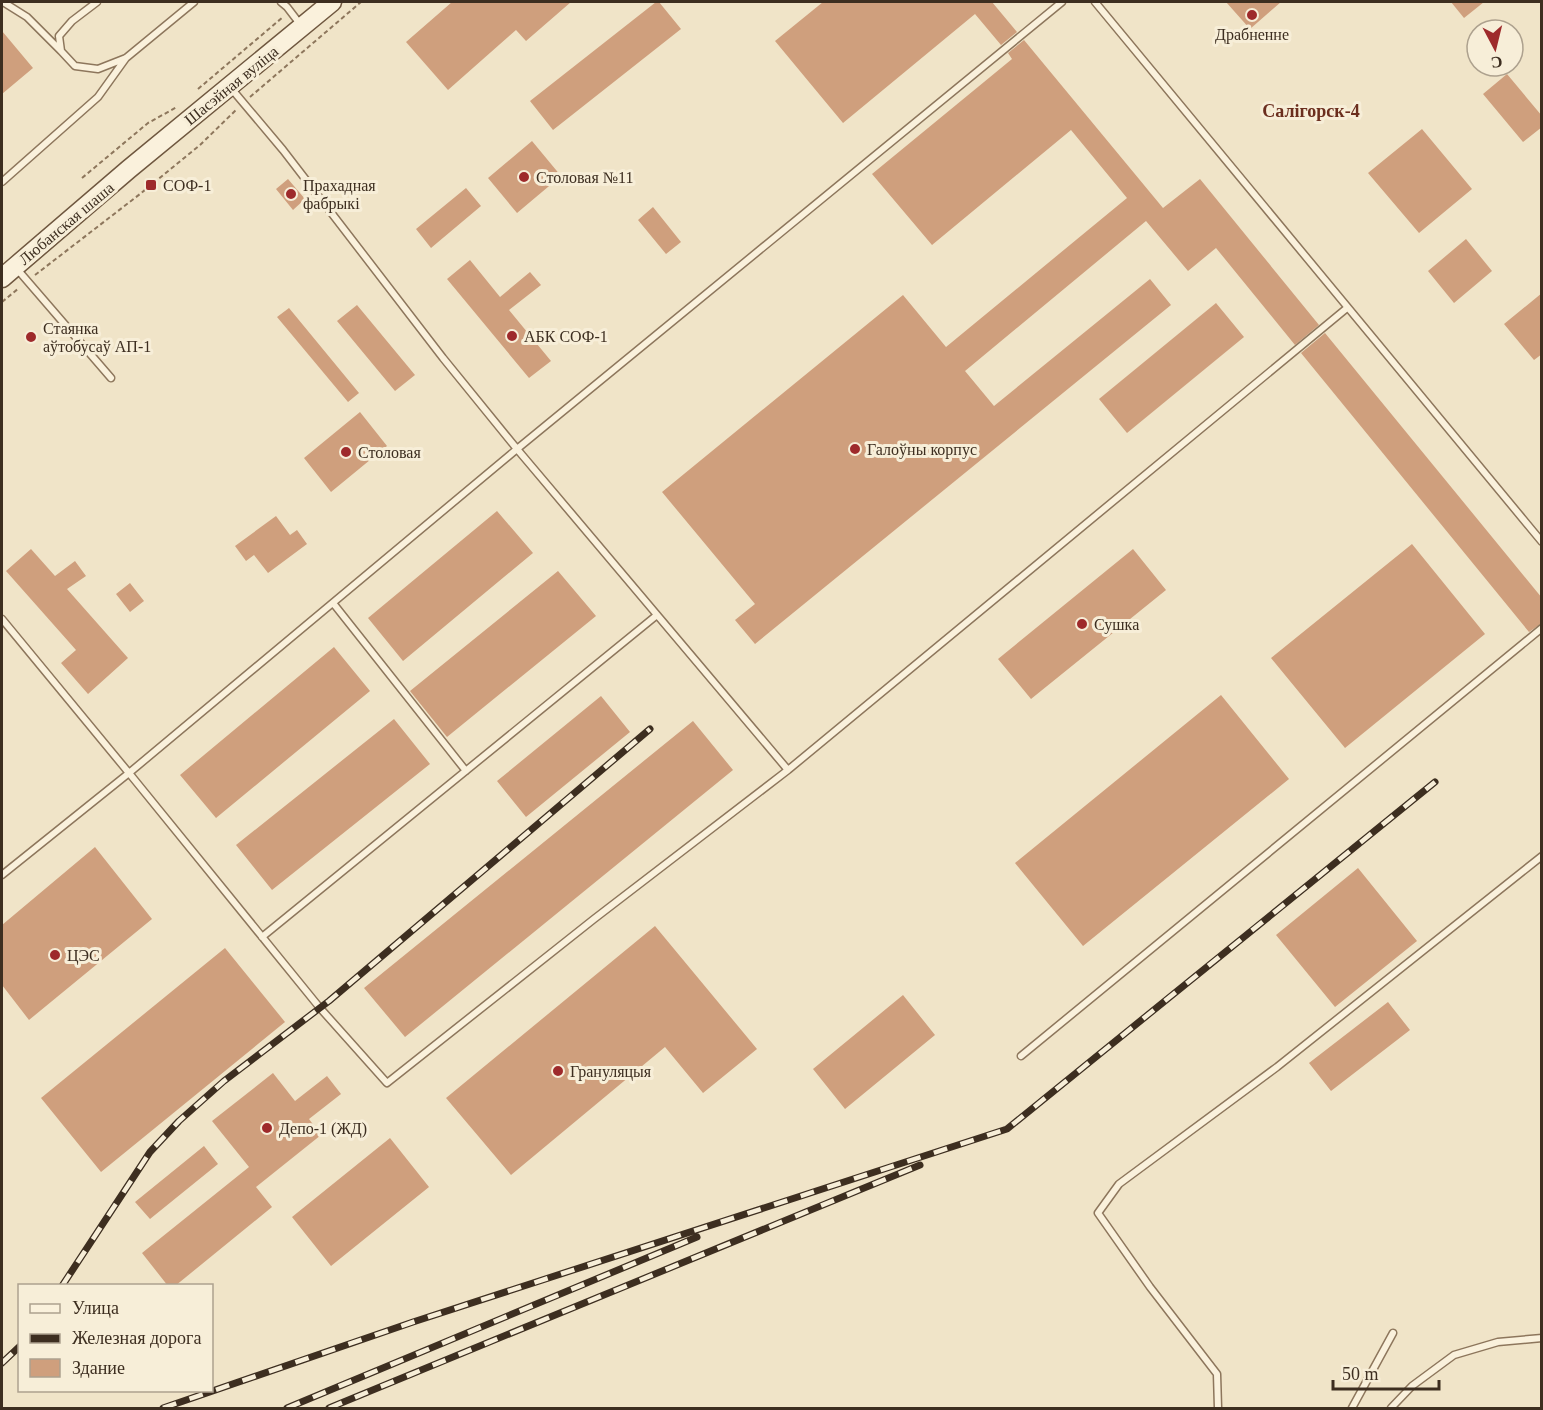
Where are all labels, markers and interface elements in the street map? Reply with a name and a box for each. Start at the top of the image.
marker: Драбненне [1245,8,1259,22]
north arrow [1465,18,1525,78]
place label: Драбненне [1215,26,1289,44]
street label: Шасэйная вуліца [181,42,282,129]
text: С [1490,53,1504,72]
district label: Салігорск-4 [1262,101,1360,121]
place label: Столовая №11 [536,169,634,186]
marker: Столовая №11 [517,170,531,184]
place label: СОФ-1 [163,177,211,194]
place label: Прахадная фабрыкі [303,177,376,213]
marker: СОФ-1 [144,178,158,192]
street label: Любанская шаша [15,179,117,268]
marker: Прахадная фабрыкі [284,187,298,201]
place label: Стаянка аўтобусаў АП-1 [43,320,151,356]
place label: АБК СОФ-1 [524,328,608,345]
marker: АБК СОФ-1 [505,329,519,343]
marker: Стаянка аўтобусаў АП-1 [24,330,38,344]
place label: Галоўны корпус [867,441,977,459]
marker: Галоўны корпус [848,442,862,456]
place label: Столовая [358,444,421,461]
marker: Столовая [339,445,353,459]
place label: Сушка [1094,616,1139,634]
marker: Сушка [1075,617,1089,631]
place label: ЦЭС [67,947,100,965]
marker: ЦЭС [48,948,62,962]
place label: Грануляцыя [570,1063,652,1081]
marker: Грануляцыя [551,1064,565,1078]
place label: Депо-1 (ЖД) [279,1120,367,1138]
marker: Депо-1 (ЖД) [260,1121,274,1135]
legend [18,1284,213,1392]
text: Улица [72,1298,119,1318]
text: Железная дорога [72,1328,201,1348]
scale bar [1333,1353,1440,1391]
text: Здание [72,1358,125,1378]
text: 50 m [1342,1364,1379,1384]

